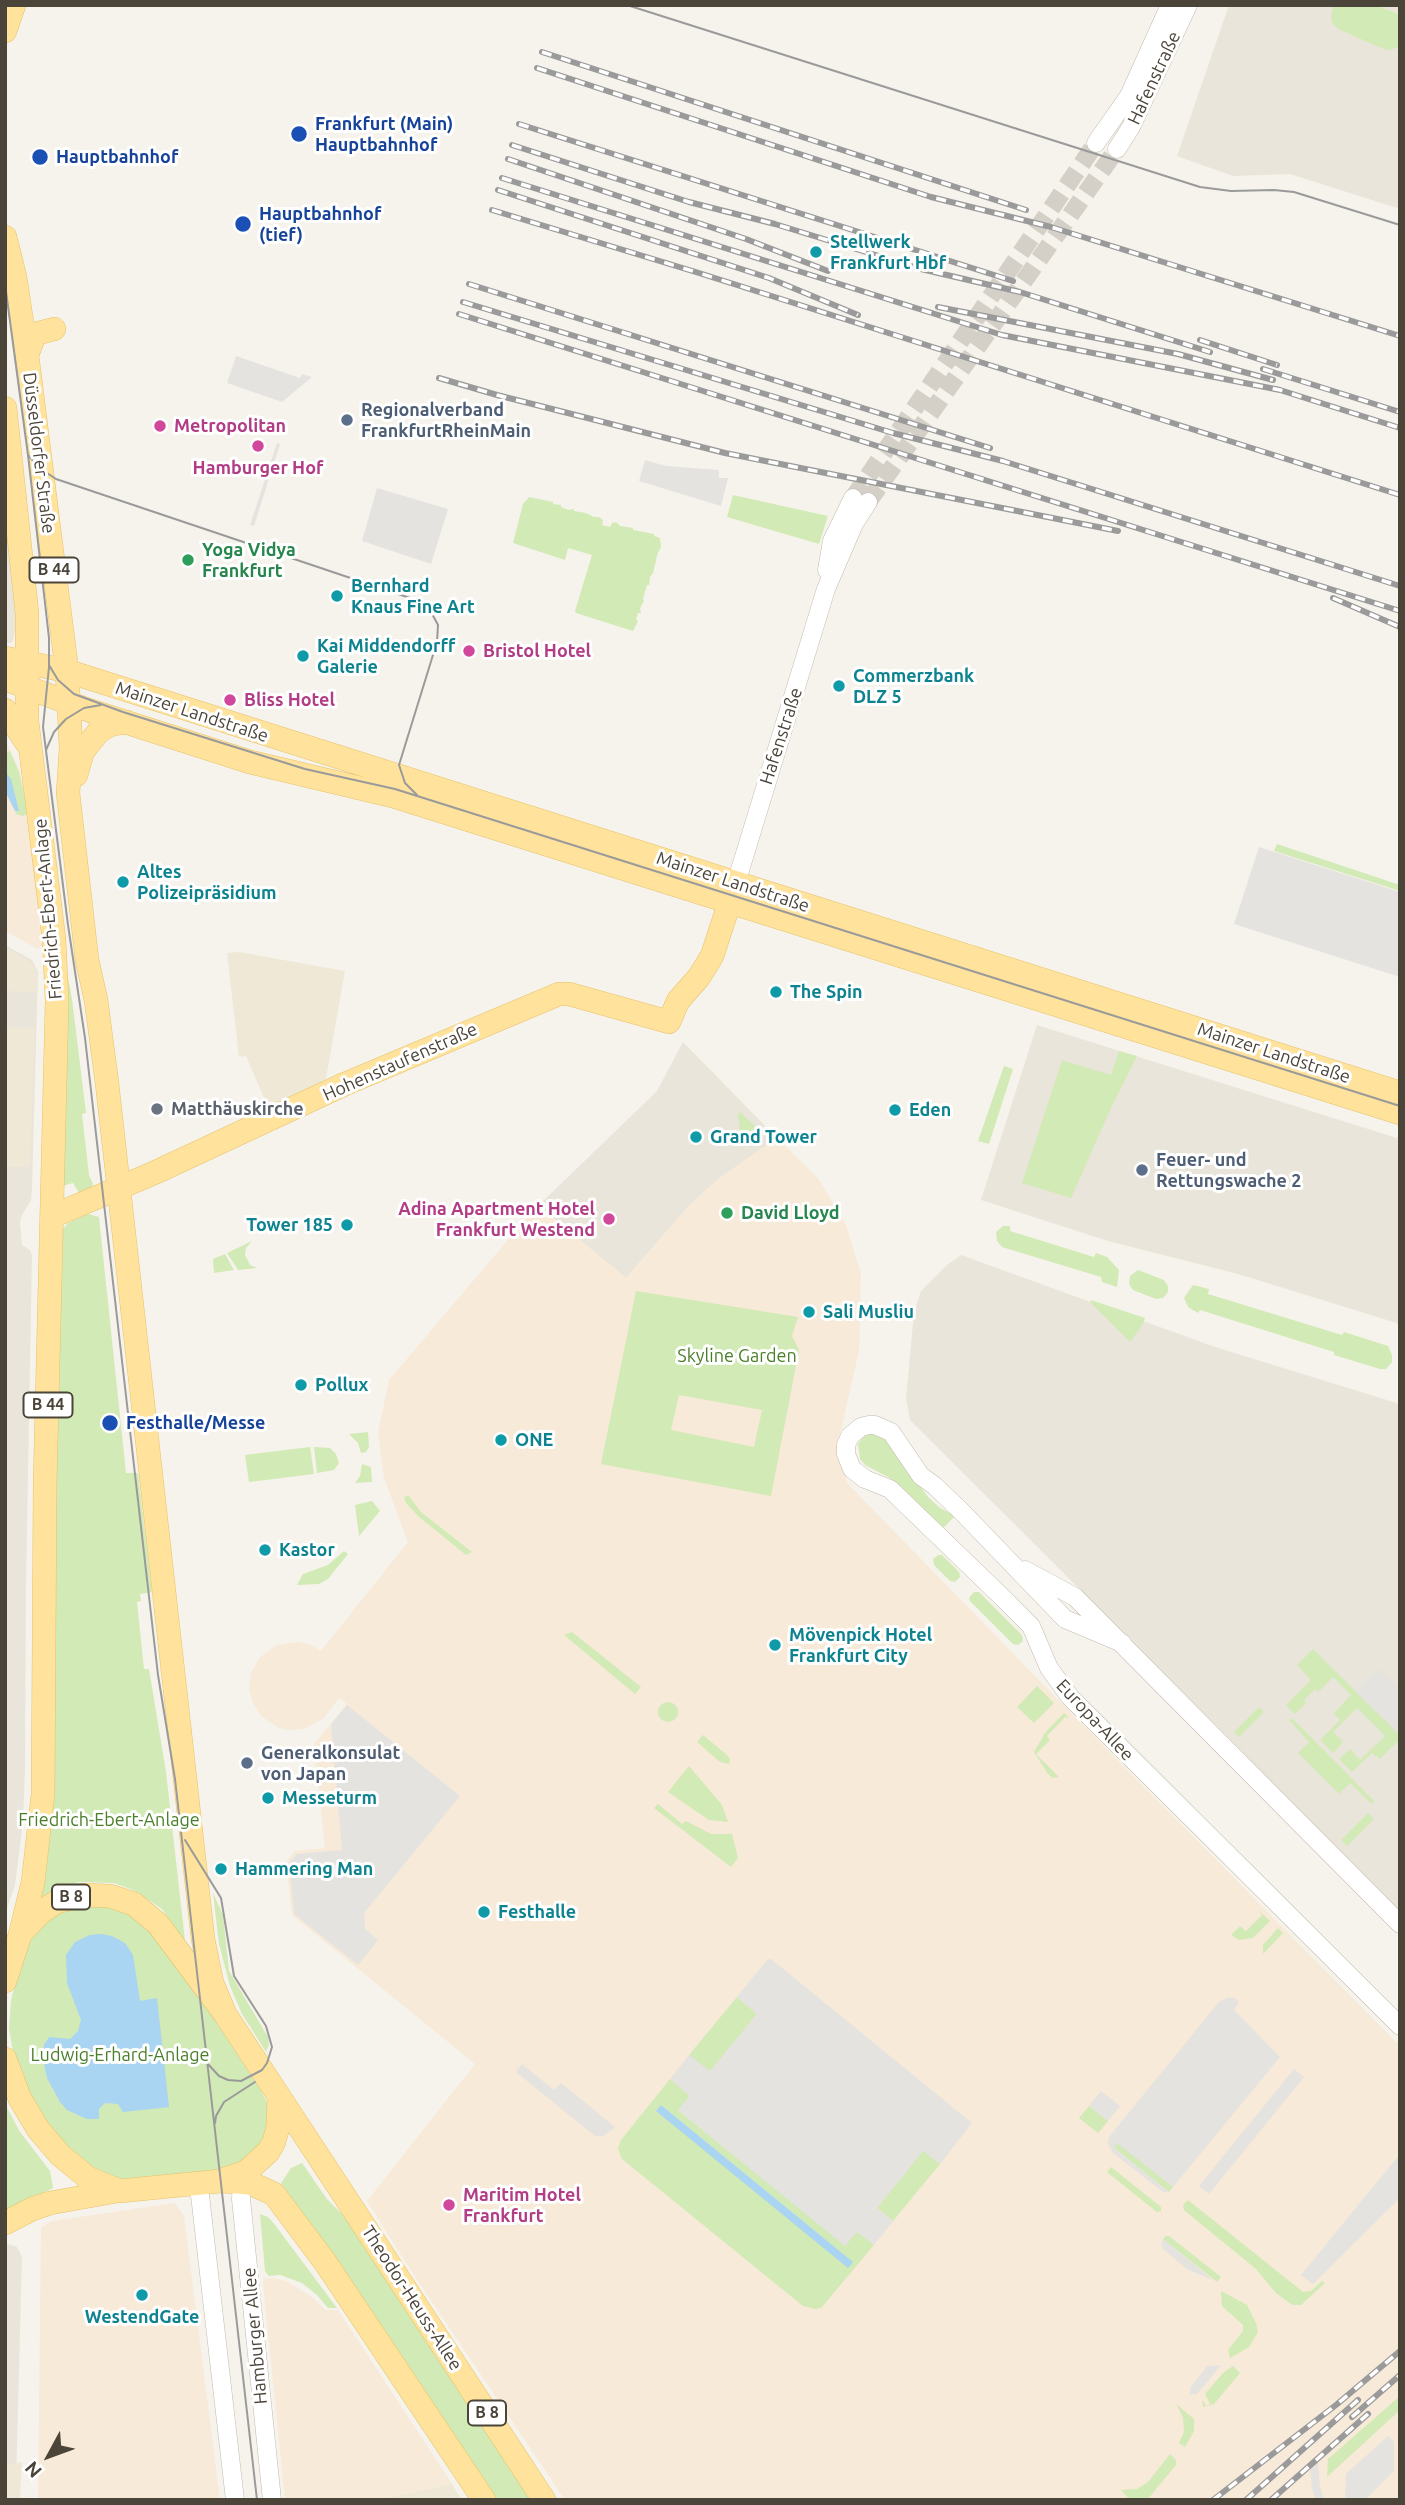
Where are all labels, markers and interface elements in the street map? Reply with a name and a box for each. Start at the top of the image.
street label: Hafenstraße [1123,28,1185,128]
place label: Frankfurt (Main) Hauptbahnhof [315,113,453,156]
marker: Frankfurt (Main) Hauptbahnhof [289,124,309,144]
place label: Hauptbahnhof [56,146,178,168]
marker: Hauptbahnhof [30,147,50,167]
place label: Hauptbahnhof (tief) [259,203,381,246]
marker: Hauptbahnhof (tief) [233,214,253,234]
place label: Stellwerk Frankfurt Hbf [830,231,946,274]
marker: Stellwerk Frankfurt Hbf [808,244,824,260]
street label: Düsseldorfer Straße [18,371,60,535]
place label: Regionalverband FrankfurtRheinMain [361,399,531,442]
marker: Regionalverband FrankfurtRheinMain [339,412,355,428]
place label: Metropolitan [174,415,286,437]
marker: Metropolitan [152,418,168,434]
marker: Hamburger Hof [250,438,266,454]
place label: Hamburger Hof [193,457,323,479]
place label: Yoga Vidya Frankfurt [202,539,296,582]
marker: Yoga Vidya Frankfurt [180,552,196,568]
road number: B 44 [30,558,78,582]
place label: Bernhard Knaus Fine Art [351,575,475,618]
marker: Bernhard Knaus Fine Art [329,588,345,604]
place label: Kai Middendorff Galerie [317,635,455,678]
place label: Bristol Hotel [483,640,591,662]
marker: Bristol Hotel [461,643,477,659]
marker: Kai Middendorff Galerie [295,648,311,664]
place label: Commerzbank DLZ 5 [853,665,974,708]
street label: Mainzer Landstraße [113,677,271,747]
marker: Commerzbank DLZ 5 [831,678,847,694]
street label: Hafenstraße [755,685,807,787]
place label: Bliss Hotel [244,689,335,711]
marker: Bliss Hotel [222,692,238,708]
street label: Friedrich-Ebert-Anlage [29,818,67,1000]
street label: Mainzer Landstraße [654,847,812,917]
place label: Altes Polizeipräsidium [137,861,277,903]
marker: Altes Polizeipräsidium [115,874,131,890]
place label: The Spin [790,981,863,1003]
marker: The Spin [768,984,784,1000]
street label: Hohenstaufenstraße [319,1018,481,1106]
street label: Mainzer Landstraße [1195,1018,1353,1088]
place label: Matthäuskirche [171,1098,304,1120]
place label: Eden [909,1099,951,1121]
marker: Matthäuskirche [149,1101,165,1117]
marker: Eden [887,1102,903,1118]
place label: Grand Tower [710,1126,817,1148]
marker: Grand Tower [688,1129,704,1145]
place label: Feuer- und Rettungswache 2 [1156,1149,1301,1192]
marker: Feuer- und Rettungswache 2 [1134,1162,1150,1178]
place label: Adina Apartment Hotel Frankfurt Westend [398,1198,595,1240]
place label: David Lloyd [741,1202,840,1224]
marker: David Lloyd [719,1205,735,1221]
marker: Adina Apartment Hotel Frankfurt Westend [601,1211,617,1227]
place label: Tower 185 [246,1214,333,1236]
marker: Tower 185 [339,1217,355,1233]
place label: Sali Musliu [823,1301,914,1323]
marker: Sali Musliu [801,1304,817,1320]
park label: Skyline Garden [677,1345,797,1367]
place label: Pollux [315,1374,368,1396]
marker: Pollux [293,1377,309,1393]
road number: B 44 [23,1392,72,1418]
place label: Festhalle/Messe [126,1412,265,1434]
marker: Festhalle/Messe [100,1413,120,1433]
place label: ONE [515,1429,553,1451]
marker: ONE [493,1432,509,1448]
place label: Kastor [279,1539,335,1561]
marker: Kastor [257,1542,273,1558]
place label: Mövenpick Hotel Frankfurt City [789,1624,932,1666]
marker: Mövenpick Hotel Frankfurt City [767,1637,783,1653]
street label: Europa-Allee [1052,1675,1138,1765]
place label: Generalkonsulat von Japan [261,1742,400,1784]
marker: Generalkonsulat von Japan [239,1755,255,1771]
place label: Messeturm [282,1787,377,1809]
marker: Messeturm [260,1790,276,1806]
park label: Friedrich-Ebert-Anlage [18,1809,200,1831]
place label: Hammering Man [235,1858,373,1880]
marker: Hammering Man [213,1861,229,1877]
road number: B 8 [52,1884,90,1910]
place label: Festhalle [498,1901,576,1923]
marker: Festhalle [476,1904,492,1920]
park label: Ludwig-Erhard-Anlage [30,2044,210,2066]
place label: Maritim Hotel Frankfurt [463,2184,581,2226]
marker: Maritim Hotel Frankfurt [441,2197,457,2213]
street label: Theodor-Heuss-Allee [357,2222,467,2374]
street label: Hamburger Allee [238,2267,272,2405]
marker: WestendGate [134,2287,150,2303]
place label: WestendGate [85,2306,199,2328]
road number: B 8 [468,2400,506,2426]
north arrow [14,2421,84,2491]
text: N [20,2457,46,2482]

